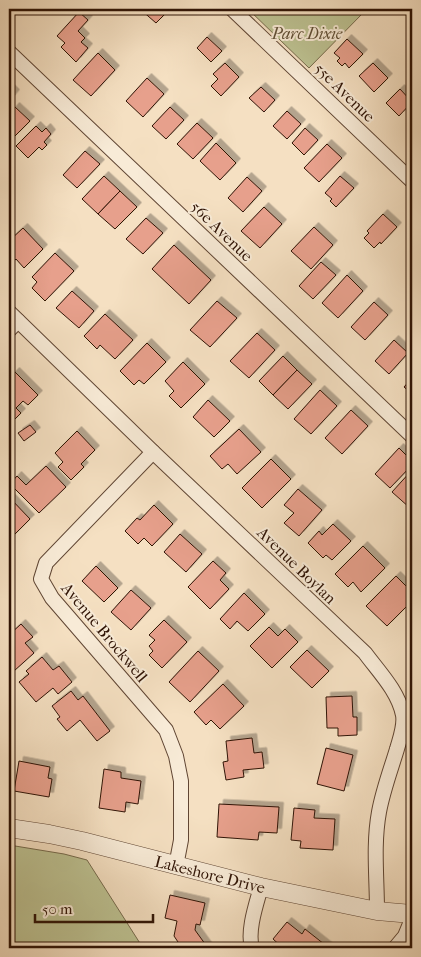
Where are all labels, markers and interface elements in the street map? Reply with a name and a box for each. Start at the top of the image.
park label: Parc Dixie [271,24,343,43]
street label: 55e Avenue [310,59,379,126]
street label: 56e Avenue [187,197,257,266]
street label: Avenue Boylan [252,522,341,608]
street label: Avenue Brockwell [57,578,152,686]
street label: Lakeshore Drive [153,852,267,897]
scale bar [35,892,152,924]
text: 50 m [42,900,73,918]

